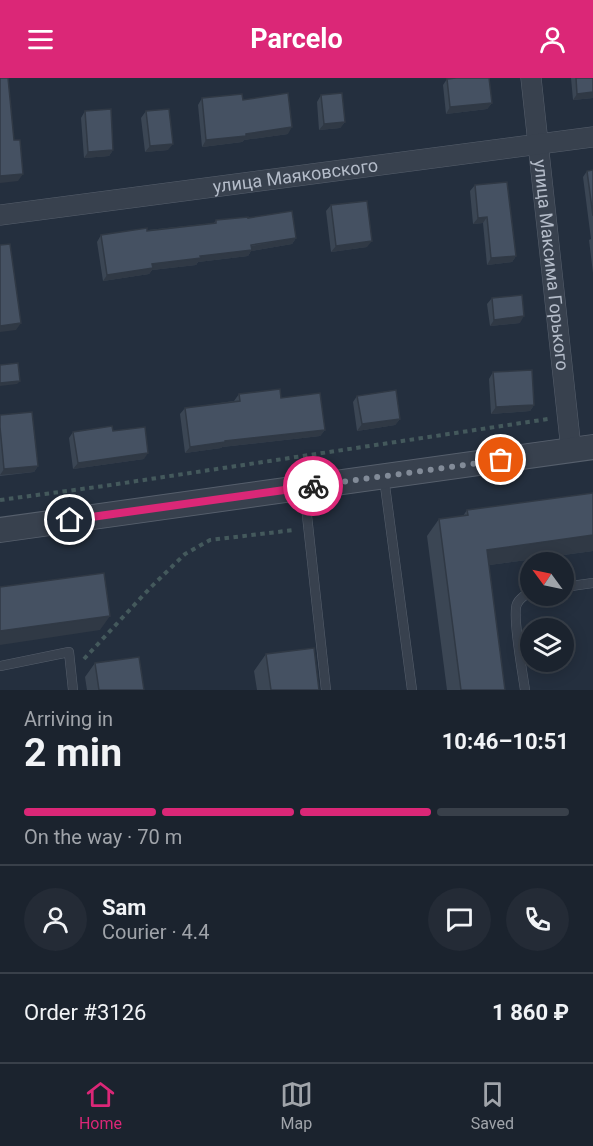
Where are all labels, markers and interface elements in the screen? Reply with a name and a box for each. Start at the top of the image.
icon: menu [24,23,57,56]
text: Parcelo [250,23,343,55]
icon: person [536,23,569,56]
street label: улица Маяковского [212,154,379,197]
street label: улица Максима Горького [530,158,573,372]
pin [475,434,526,485]
icon: bag [484,443,517,476]
courier [283,456,343,516]
icon: bike [297,470,330,503]
pin [44,494,95,545]
icon: home [53,503,86,536]
north arrow [520,552,574,606]
map controls [520,552,574,672]
button: layers [520,618,574,672]
text: Arriving in [24,707,113,731]
text: 10:46–10:51 [442,729,569,754]
text: 2 min [24,730,122,776]
text: On the way · 70 m [24,825,182,849]
button: person [24,888,87,951]
button: chat [428,888,491,951]
button: phone [506,888,569,951]
text: Sam [102,895,146,920]
text: Courier · 4.4 [102,920,209,944]
text: Order #3126 [24,1000,146,1025]
text: 1 860 ₽ [492,1000,569,1025]
tab: Home [79,1078,122,1133]
tab: Map [280,1078,313,1133]
tab: Saved [471,1078,514,1133]

